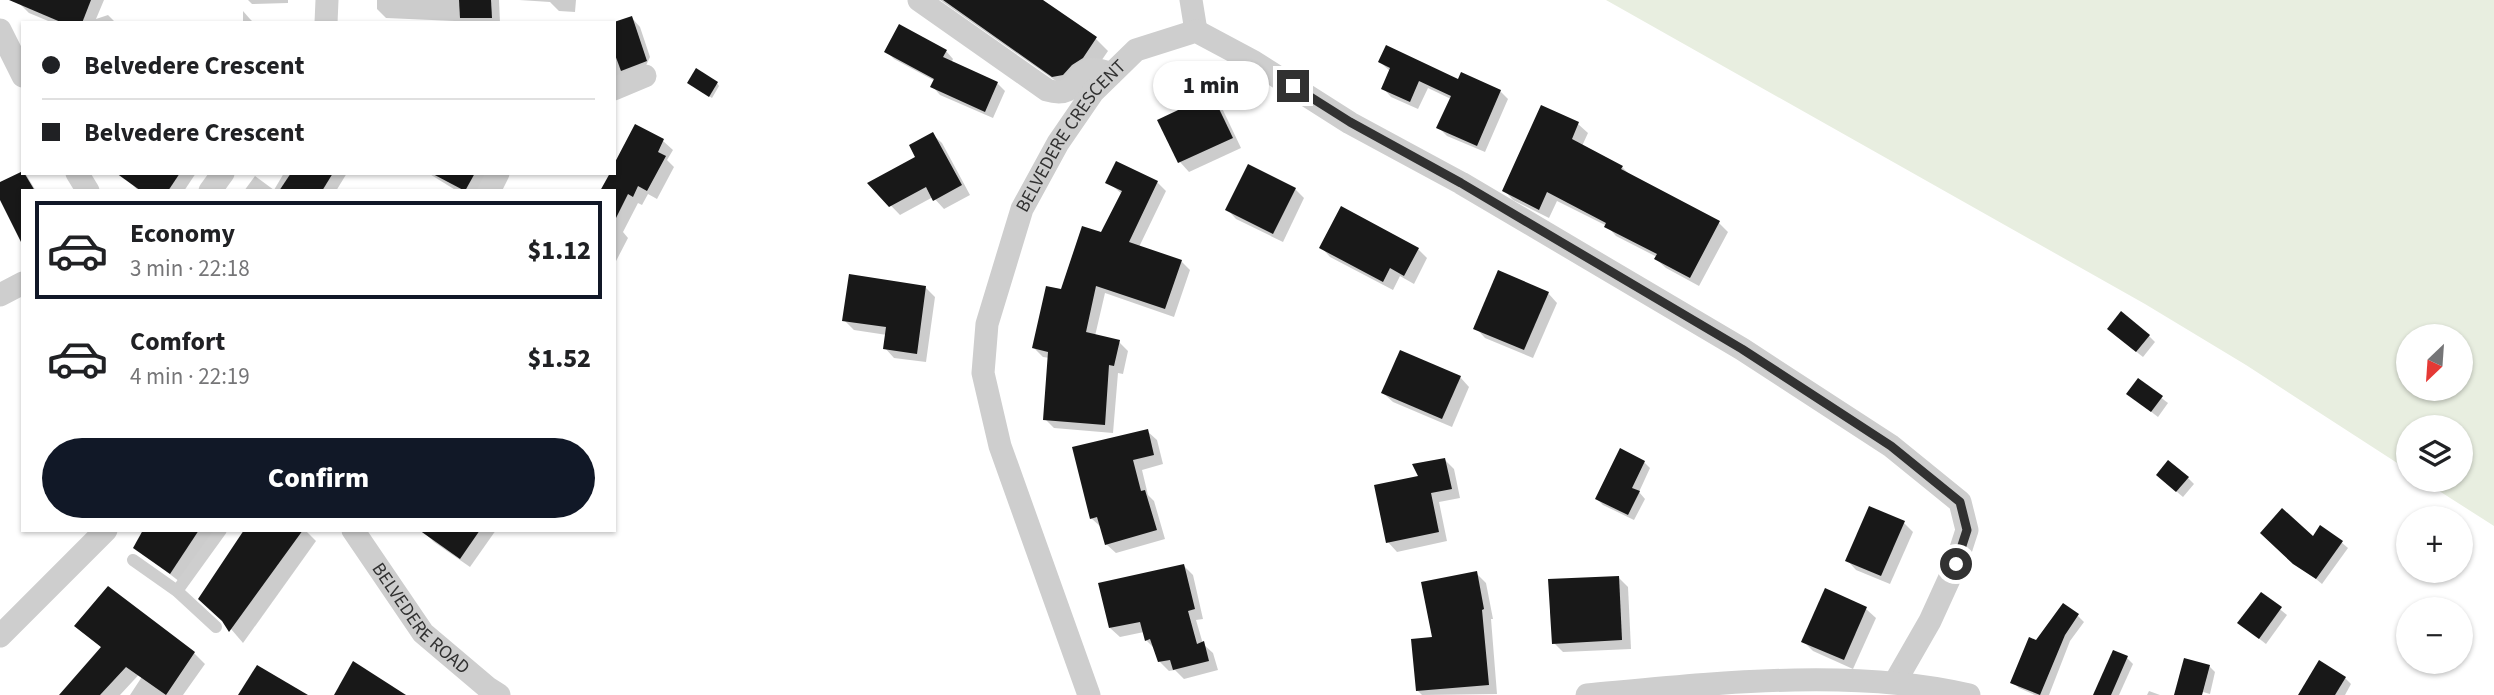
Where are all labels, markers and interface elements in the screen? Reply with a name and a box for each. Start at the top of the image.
text: Belvedere Crescent [84,47,305,84]
street label: BELVEDERE CRESCENT [1009,53,1132,217]
callout: 1 min [1153,62,1268,110]
text: 1 min [1183,69,1239,102]
route end [1277,70,1309,102]
text: Belvedere Crescent [84,114,305,151]
text: Economy [130,215,235,252]
icon: car [46,219,109,282]
text: $1.12 [527,232,591,269]
text: 3 min · 22:18 [130,252,250,285]
text: Comfort [130,323,225,360]
north arrow [2396,324,2473,401]
map controls [2396,324,2473,674]
icon: car [46,327,109,390]
text: $1.52 [527,340,591,377]
text: 4 min · 22:19 [130,360,250,393]
button: layers [2396,415,2473,492]
button: Confirm [42,438,595,518]
button: + [2396,506,2473,583]
route start [1940,548,1972,580]
street label: BELVEDERE ROAD [365,557,476,681]
button: − [2396,597,2473,674]

